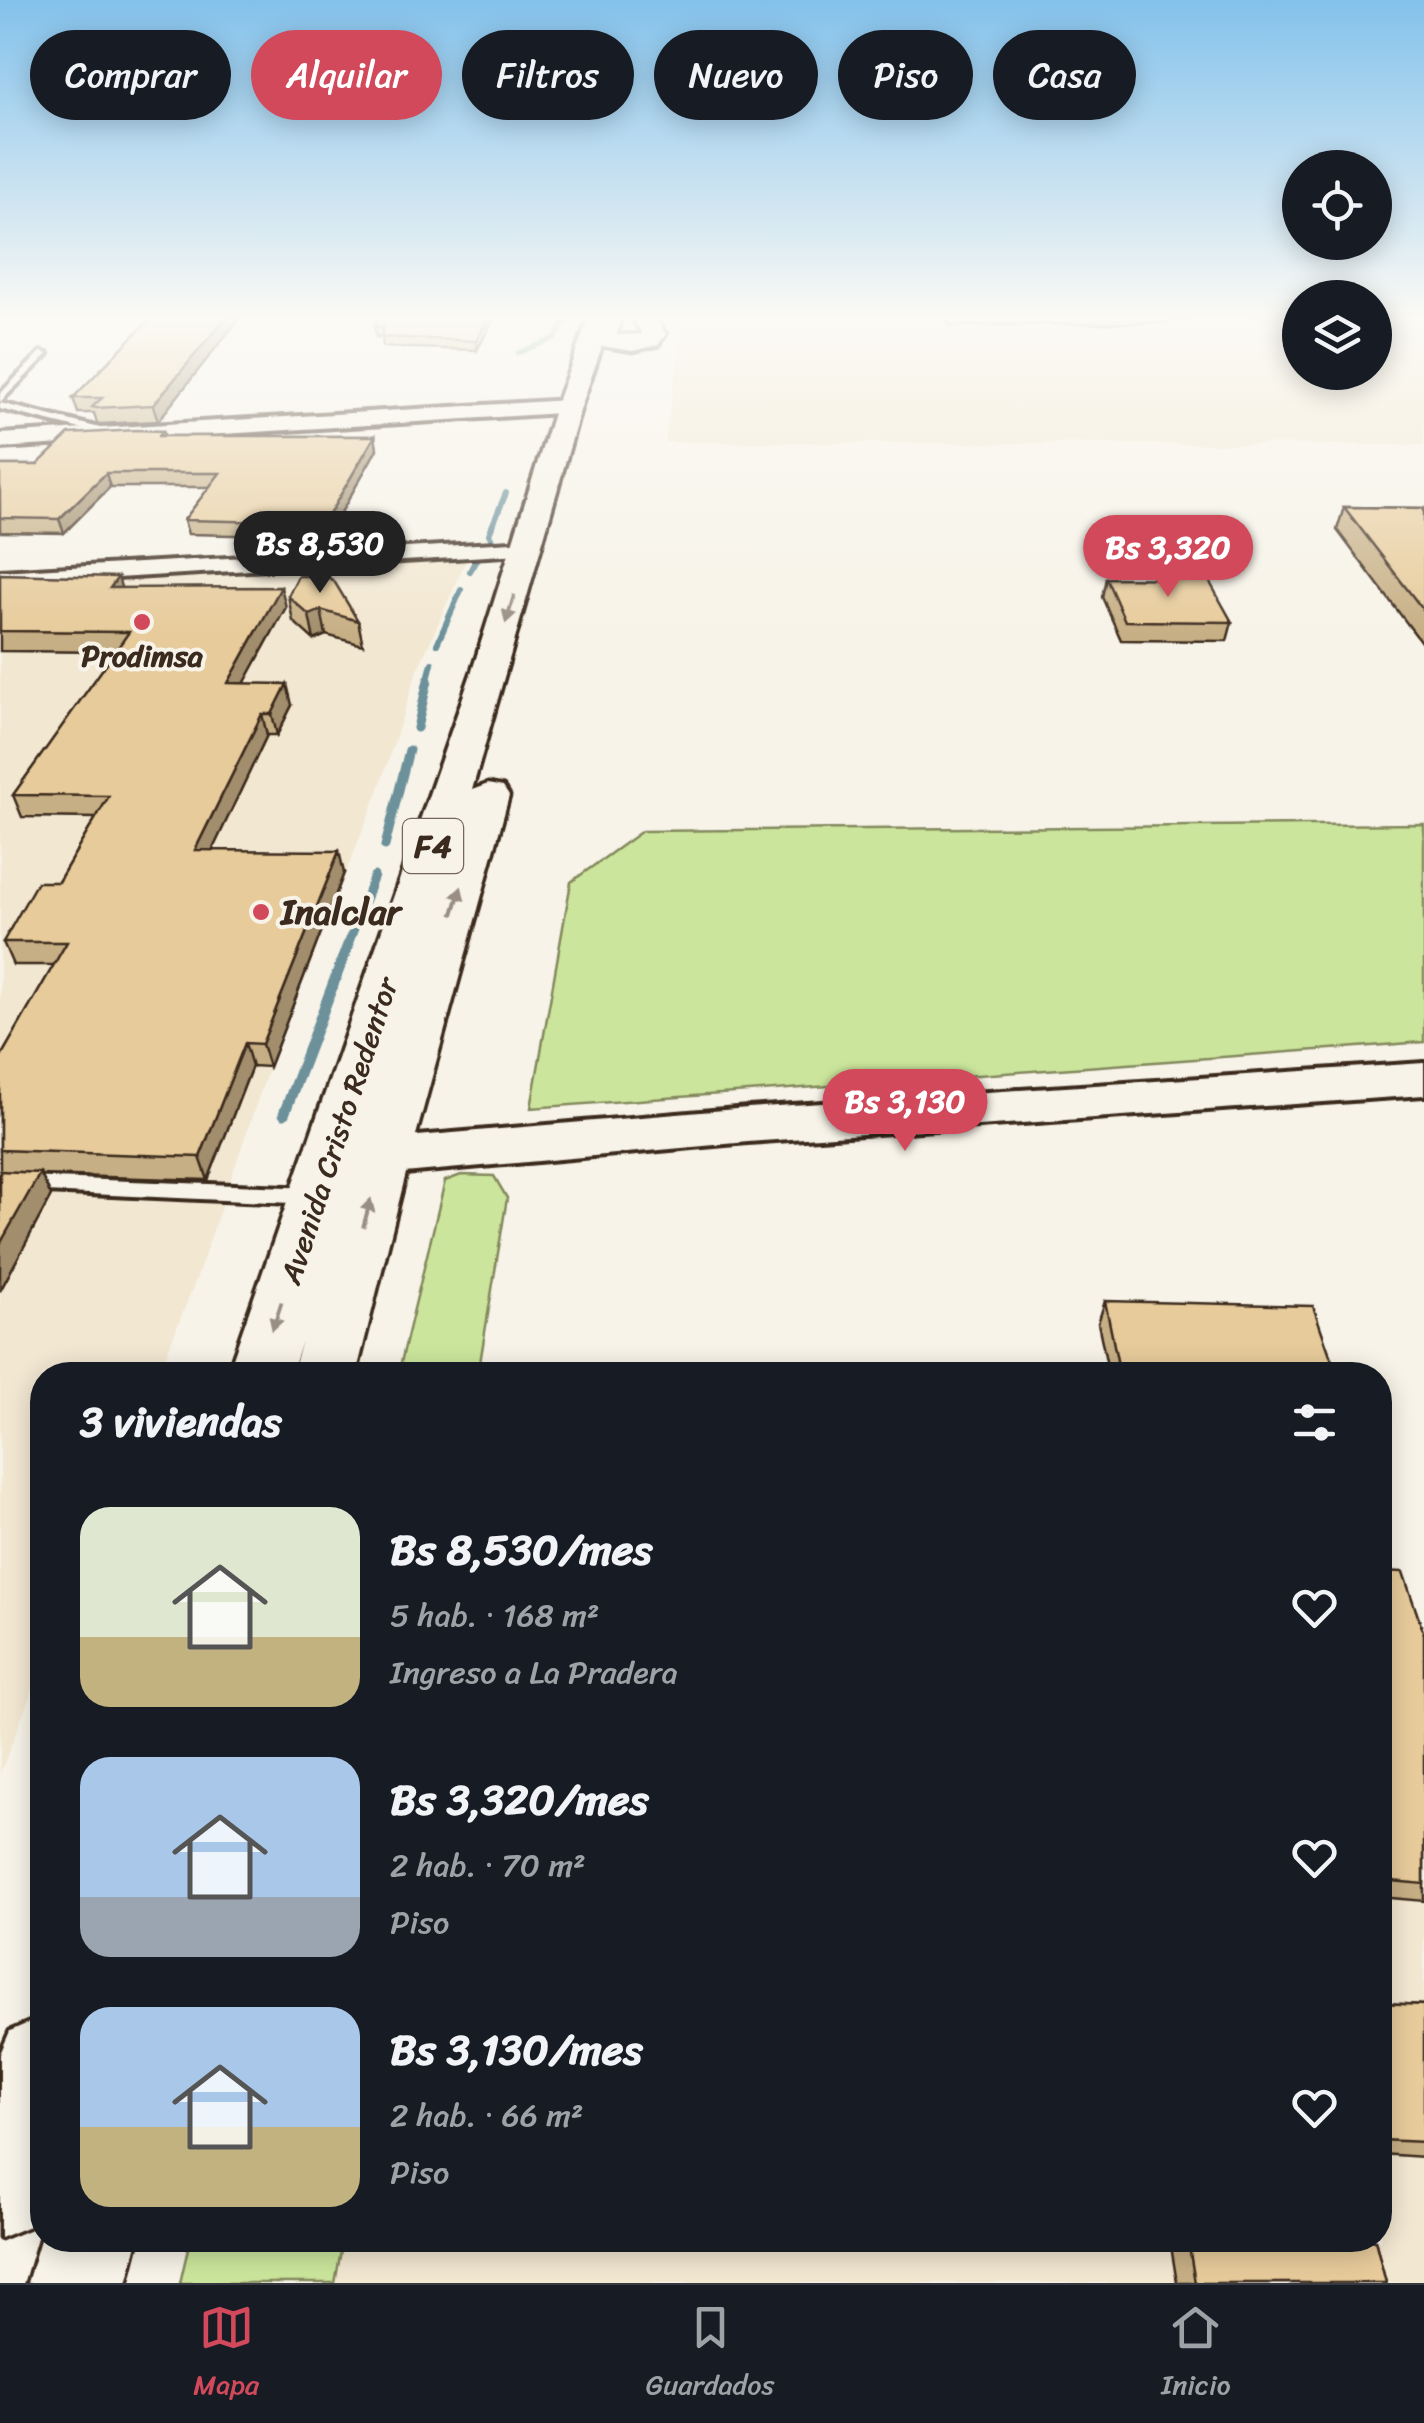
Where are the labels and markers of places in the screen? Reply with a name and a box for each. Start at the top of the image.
pin: Bs 8,530 [217,511,423,596]
pin: Bs 3,320 [1065,515,1271,600]
marker: Prodimsa [131,611,153,633]
place label: Prodimsa [81,629,204,683]
place label: Inalclar [279,881,403,943]
marker: Inalclar [250,901,272,923]
pin: Bs 3,130 [802,1069,1008,1154]

